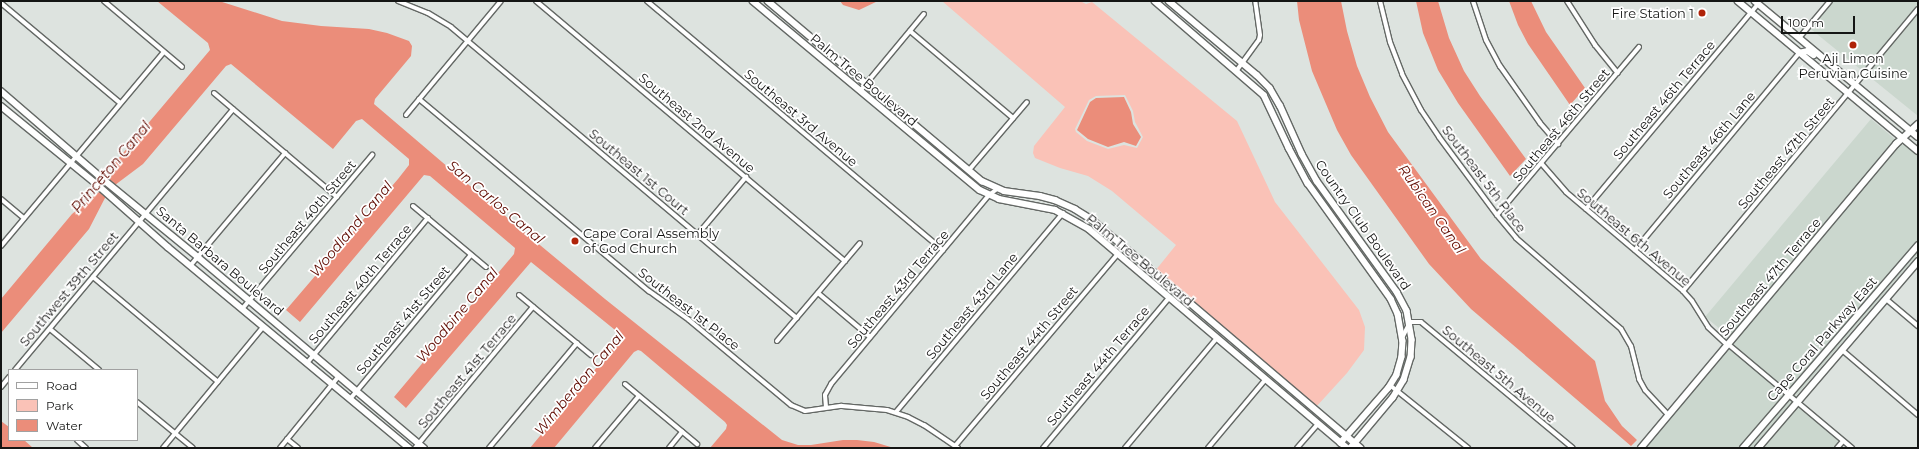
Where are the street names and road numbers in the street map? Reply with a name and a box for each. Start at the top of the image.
street label: Palm Tree Boulevard [807,31,921,129]
street label: Southeast 46th Terrace [1610,37,1718,163]
street label: Southeast 46th Street [1509,65,1613,185]
street label: Southeast 3rd Avenue [741,66,861,170]
street label: Southeast 2nd Avenue [636,70,758,176]
street label: Southeast 46th Lane [1660,88,1758,202]
street label: Southeast 47th Street [1735,94,1837,212]
street label: Southeast 5th Place [1439,123,1529,235]
street label: Southeast 1st Court [586,126,692,218]
street label: Southeast 40th Street [255,157,359,277]
street label: Country Club Boulevard [1312,157,1414,293]
street label: Southeast 6th Avenue [1574,185,1694,289]
street label: Santa Barbara Boulevard [153,203,287,319]
street label: Palm Tree Boulevard [1083,211,1197,309]
street label: Southeast 47th Terrace [1716,215,1824,339]
street label: Southeast 40th Terrace [305,221,415,347]
street label: Southeast 43rd Terrace [844,227,952,351]
street label: Southwest 39th Street [16,228,122,350]
street label: Southeast 43rd Lane [923,250,1021,362]
street label: Southeast 41st Street [353,263,453,377]
street label: Southeast 1st Place [635,265,743,353]
street label: Cape Coral Parkway East [1764,274,1880,404]
street label: Southeast 44th Street [977,283,1081,403]
street label: Southeast 44th Terrace [1043,303,1153,429]
street label: Southeast 41st Terrace [415,311,519,431]
street label: Southeast 5th Avenue [1439,322,1559,426]

